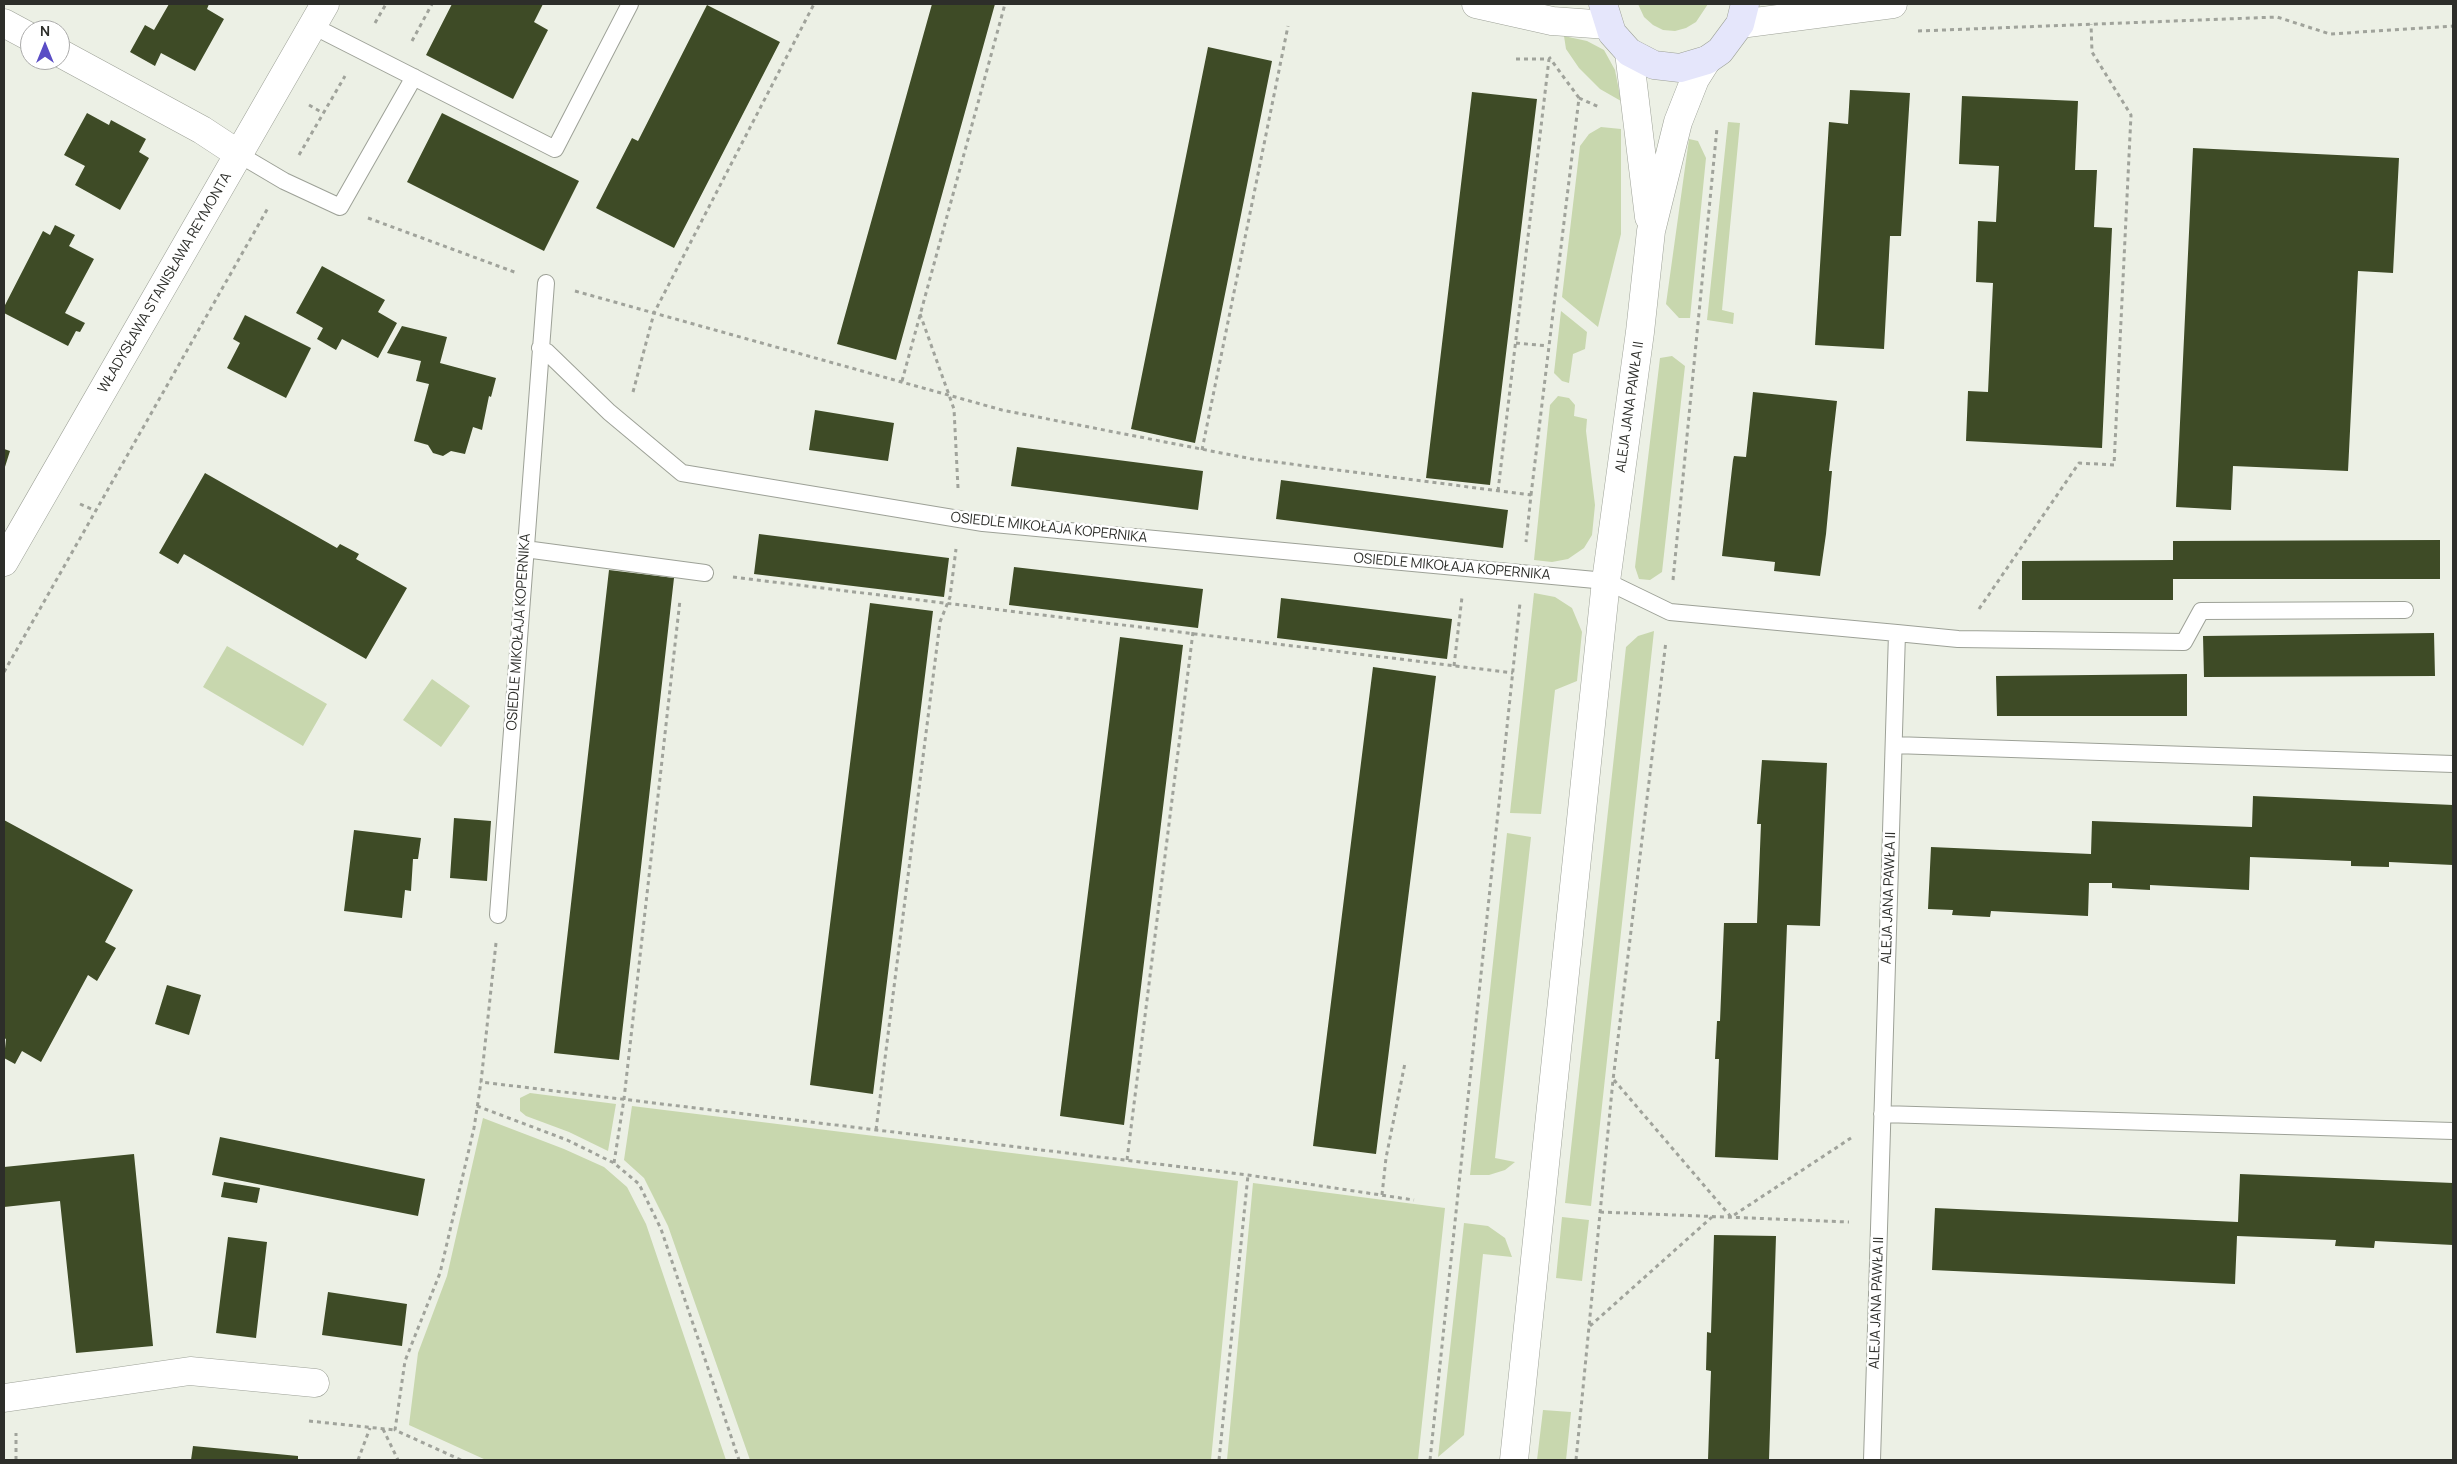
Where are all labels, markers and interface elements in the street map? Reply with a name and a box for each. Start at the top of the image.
north arrow [20,20,70,70]
text: N [40,21,50,40]
street label: WŁADYSŁAWA STANISŁAWA REYMONTA [95,170,235,396]
street label: ALEJA JANA PAWŁA II [1612,340,1648,474]
street label: OSIEDLE MIKOŁAJA KOPERNIKA [950,509,1148,547]
street label: OSIEDLE MIKOŁAJA KOPERNIKA [504,533,534,731]
street label: OSIEDLE MIKOŁAJA KOPERNIKA [1353,550,1551,584]
street label: ALEJA JANA PAWŁA II [1878,832,1900,964]
street label: ALEJA JANA PAWŁA II [1866,1237,1888,1369]

